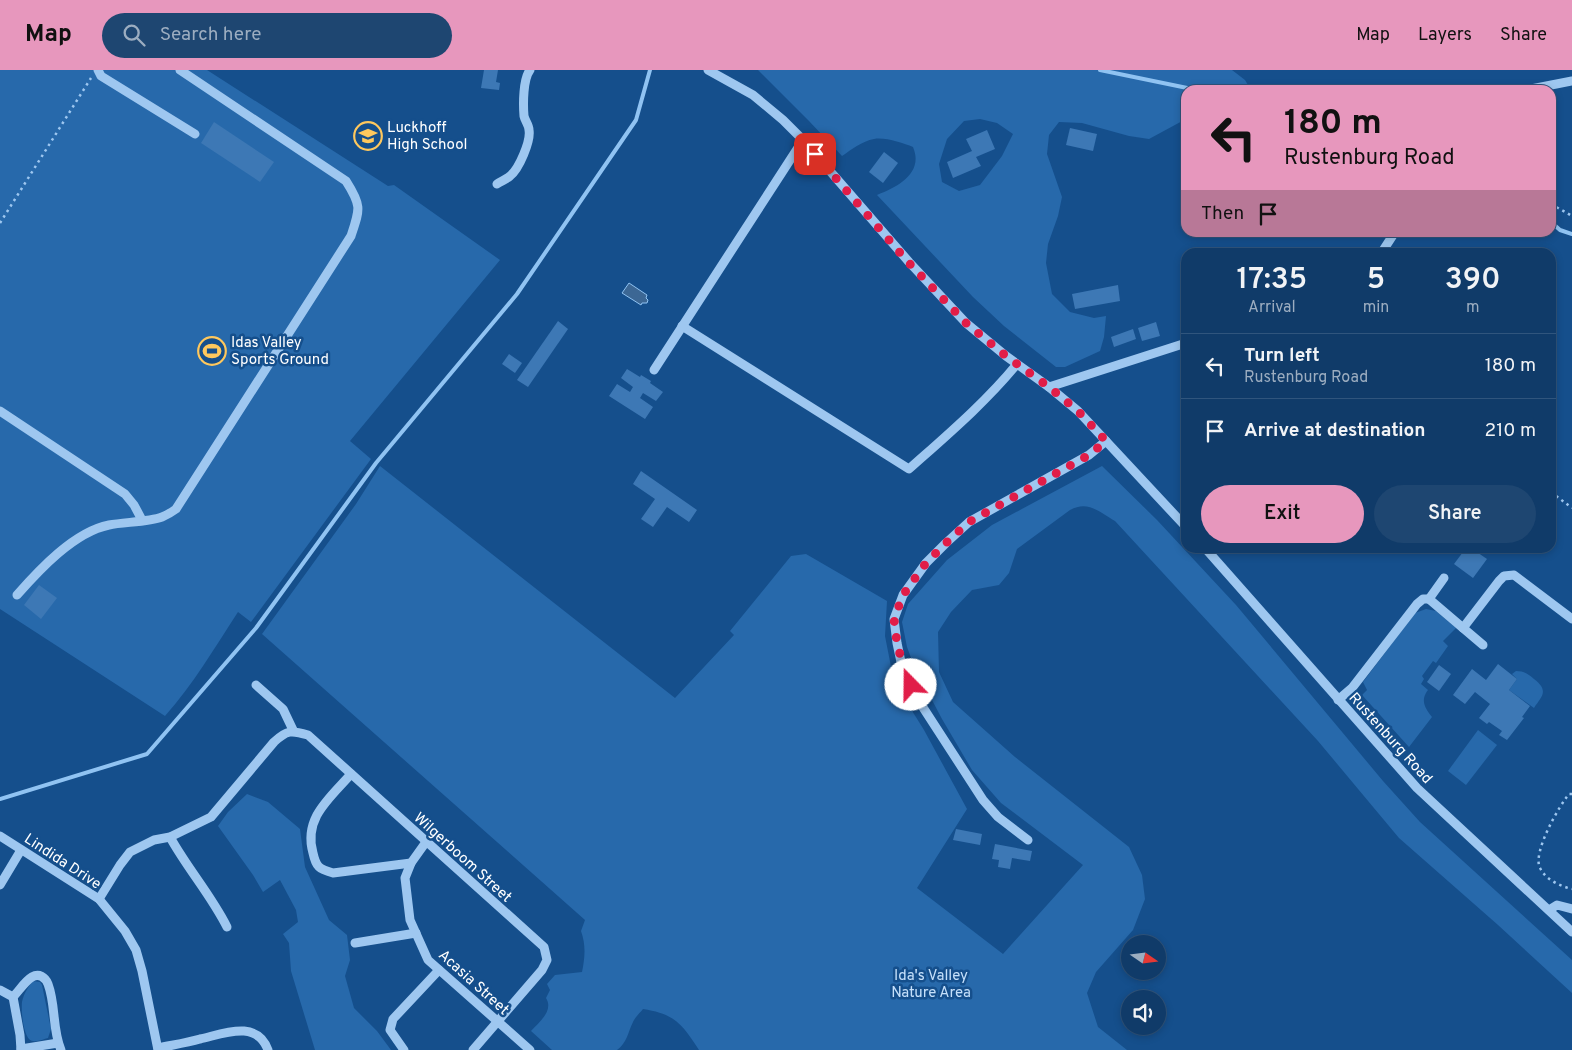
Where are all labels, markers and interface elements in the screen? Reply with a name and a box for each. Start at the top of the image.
search box [102,13,452,58]
text: Map [25,20,72,50]
icon: search [120,21,148,49]
text: Search here [160,23,261,47]
text: Map [1356,24,1390,47]
text: Layers [1418,24,1472,47]
text: Share [1500,24,1547,47]
text: 180 m [1284,102,1382,146]
icon: left [1201,105,1266,170]
place label: Luckhoff High School [387,119,468,155]
school or university icon: Luckhoff High School [353,121,383,151]
pin [794,133,836,175]
icon: arrive [801,140,829,168]
text: Rustenburg Road [1284,145,1455,172]
icon: arrive [1254,200,1282,228]
text: Then [1201,202,1244,226]
text: 17:35 [1236,262,1307,299]
text: 5 [1367,262,1385,299]
text: 390 [1445,262,1500,299]
text: Arrival [1248,298,1296,318]
text: min [1363,298,1389,318]
text: m [1466,298,1479,318]
place label: Idas Valley Sports Ground [231,334,329,370]
sports icon: Idas Valley Sports Ground [197,336,227,366]
text: Turn left [1244,344,1320,368]
icon: left [1201,352,1229,380]
text: 180 m [1485,354,1536,378]
text: Rustenburg Road [1244,368,1368,388]
icon: arrive [1201,417,1229,445]
text: Arrive at destination [1244,419,1425,443]
text: 210 m [1485,419,1536,443]
button: Exit [1201,485,1364,543]
button: Share [1374,485,1536,543]
position arrow [884,658,936,710]
street label: Rustenburg Road [1344,689,1436,789]
street label: Wilgerboom Street [409,809,515,907]
street label: Lindida Drive [20,830,104,894]
north arrow [1121,935,1166,980]
map controls [1121,935,1166,1035]
street label: Acasia Street [434,946,512,1020]
park label: Ida's Valley Nature Area [891,967,971,1003]
button: sound [1121,990,1166,1035]

